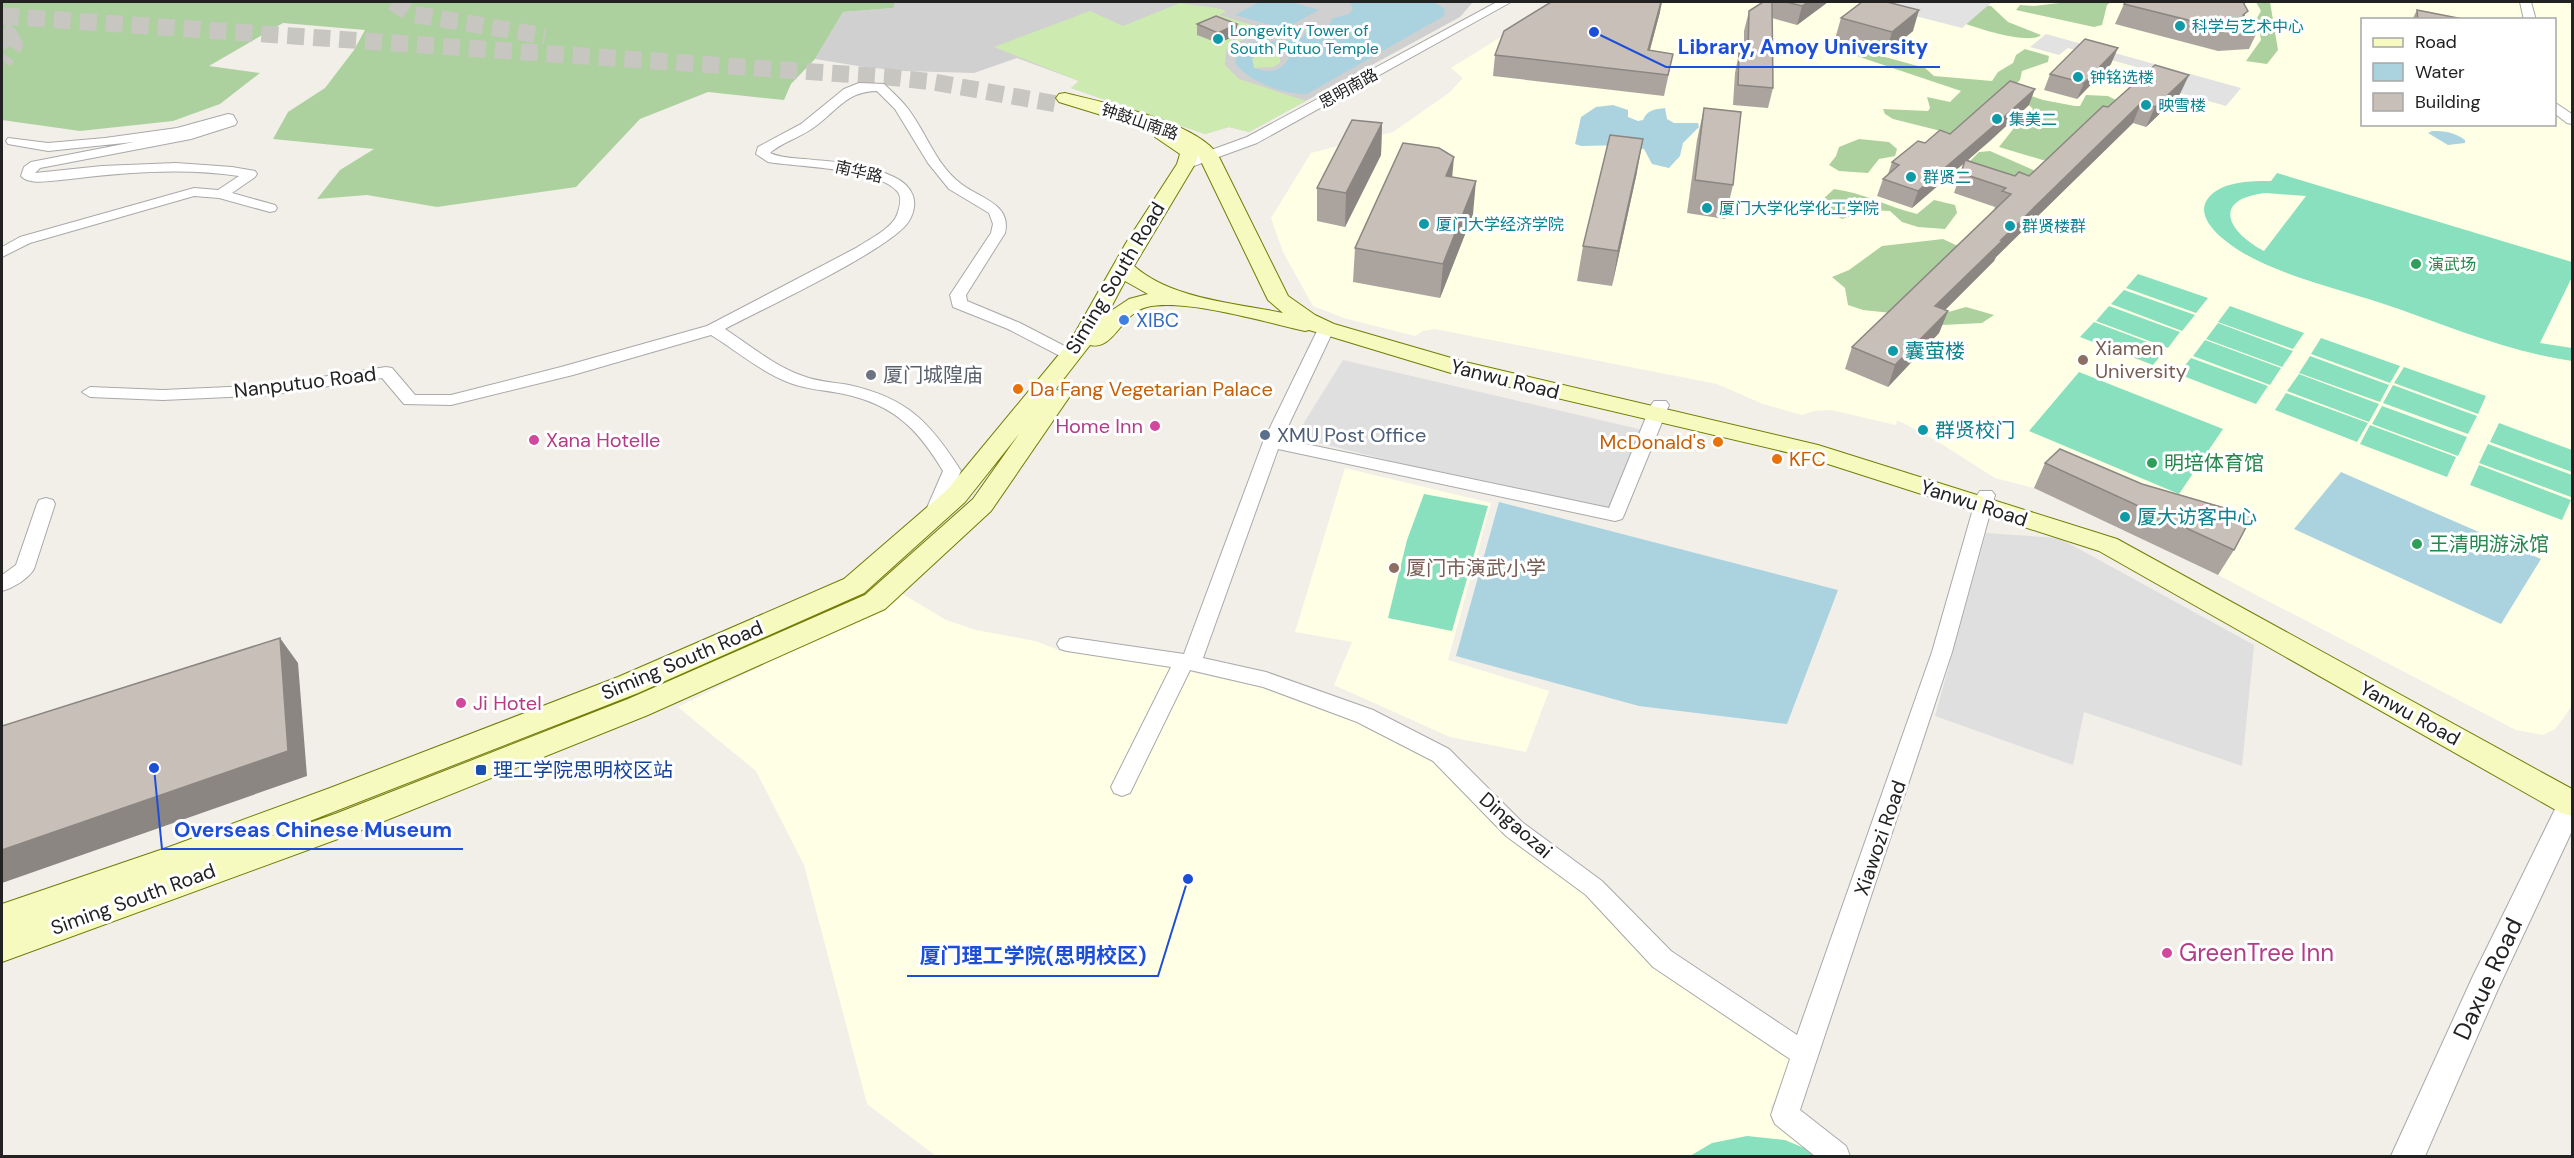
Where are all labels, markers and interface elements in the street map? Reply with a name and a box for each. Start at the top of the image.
place label: 科学与艺术中心 [2192,16,2304,37]
legend [2361,18,2556,126]
marker: 科学与艺术中心 [2173,19,2187,33]
place label: Longevity Tower of South Putuo Temple [1230,20,1379,59]
callout: Library, Amoy University [1666,28,1940,67]
text: Road [2415,30,2457,54]
marker: Longevity Tower of South Putuo Temple [1211,32,1225,46]
text: Library, Amoy University [1678,33,1929,61]
text: Water [2415,60,2465,84]
street label: 思明南路 [1315,64,1381,113]
place label: 钟铭选楼 [2090,67,2154,88]
marker: 钟铭选楼 [2071,70,2085,84]
text: Building [2415,90,2480,114]
place label: 映雪楼 [2158,95,2206,116]
marker: 映雪楼 [2139,98,2153,112]
street label: 钟鼓山南路 [1099,99,1181,144]
place label: 集美二 [2009,109,2057,130]
marker: 集美二 [1990,112,2004,126]
street label: 南华路 [833,156,885,187]
place label: 群贤二 [1923,167,1971,188]
marker: 群贤二 [1904,170,1918,184]
street label: Siming South Road [1059,197,1171,359]
place label: 厦门大学化学化工学院 [1719,198,1879,219]
marker: 厦门大学化学化工学院 [1700,201,1714,215]
place label: 厦门大学经济学院 [1436,214,1564,235]
place label: 群贤楼群 [2022,216,2086,237]
marker: 厦门大学经济学院 [1417,217,1431,231]
marker: 群贤楼群 [2003,219,2017,233]
place label: 演武场 [2428,254,2476,275]
marker: 演武场 [2409,257,2423,271]
place label: XIBC [1136,307,1179,333]
marker: XIBC [1117,313,1131,327]
place label: Xiamen University [2095,335,2187,384]
place label: 囊萤楼 [1905,338,1965,364]
marker: 囊萤楼 [1886,344,1900,358]
street label: Yanwu Road [1448,353,1562,405]
marker: Xiamen University [2076,353,2090,367]
street label: Nanputuo Road [232,360,378,404]
place label: 厦门城隍庙 [883,362,983,388]
marker: 厦门城隍庙 [864,368,878,382]
place label: Da Fang Vegetarian Palace [1030,376,1273,402]
marker: Da Fang Vegetarian Palace [1011,382,1025,396]
place label: Home Inn [1055,413,1143,439]
place label: 群贤校门 [1935,417,2015,443]
marker: Home Inn [1148,419,1162,433]
place label: XMU Post Office [1277,422,1426,448]
marker: 群贤校门 [1916,423,1930,437]
place label: Xana Hotelle [546,427,660,453]
marker: XMU Post Office [1258,428,1272,442]
place label: McDonald's [1600,429,1706,455]
marker: Xana Hotelle [527,433,541,447]
marker: McDonald's [1711,435,1725,449]
place label: KFC [1789,446,1826,472]
place label: 明培体育馆 [2164,450,2264,476]
marker: KFC [1770,452,1784,466]
marker: 明培体育馆 [2145,456,2159,470]
street label: Yanwu Road [1917,473,2031,533]
place label: 厦大访客中心 [2137,504,2257,530]
marker: 厦大访客中心 [2118,510,2132,524]
place label: 王清明游泳馆 [2429,531,2549,557]
marker: 王清明游泳馆 [2410,537,2424,551]
place label: 厦门市演武小学 [1406,555,1546,581]
marker: 厦门市演武小学 [1387,561,1401,575]
street label: Siming South Road [597,614,767,706]
street label: Yanwu Road [2355,675,2465,751]
place label: Ji Hotel [473,690,542,716]
marker: Ji Hotel [454,696,468,710]
place label: 理工学院思明校区站 [493,757,673,783]
marker: 理工学院思明校区站 [474,763,488,777]
street label: Xiawozi Road [1848,777,1912,899]
street label: Dingaozai [1474,786,1558,864]
callout: Overseas Chinese Museum [162,810,463,849]
text: Overseas Chinese Museum [174,816,452,844]
street label: Siming South Road [47,857,219,941]
street label: Daxue Road [2446,913,2529,1045]
callout: 厦门理工学院(思明校区) [907,937,1158,976]
place label: GreenTree Inn [2179,937,2334,968]
text: 厦门理工学院(思明校区) [919,942,1147,970]
marker: GreenTree Inn [2160,946,2174,960]

